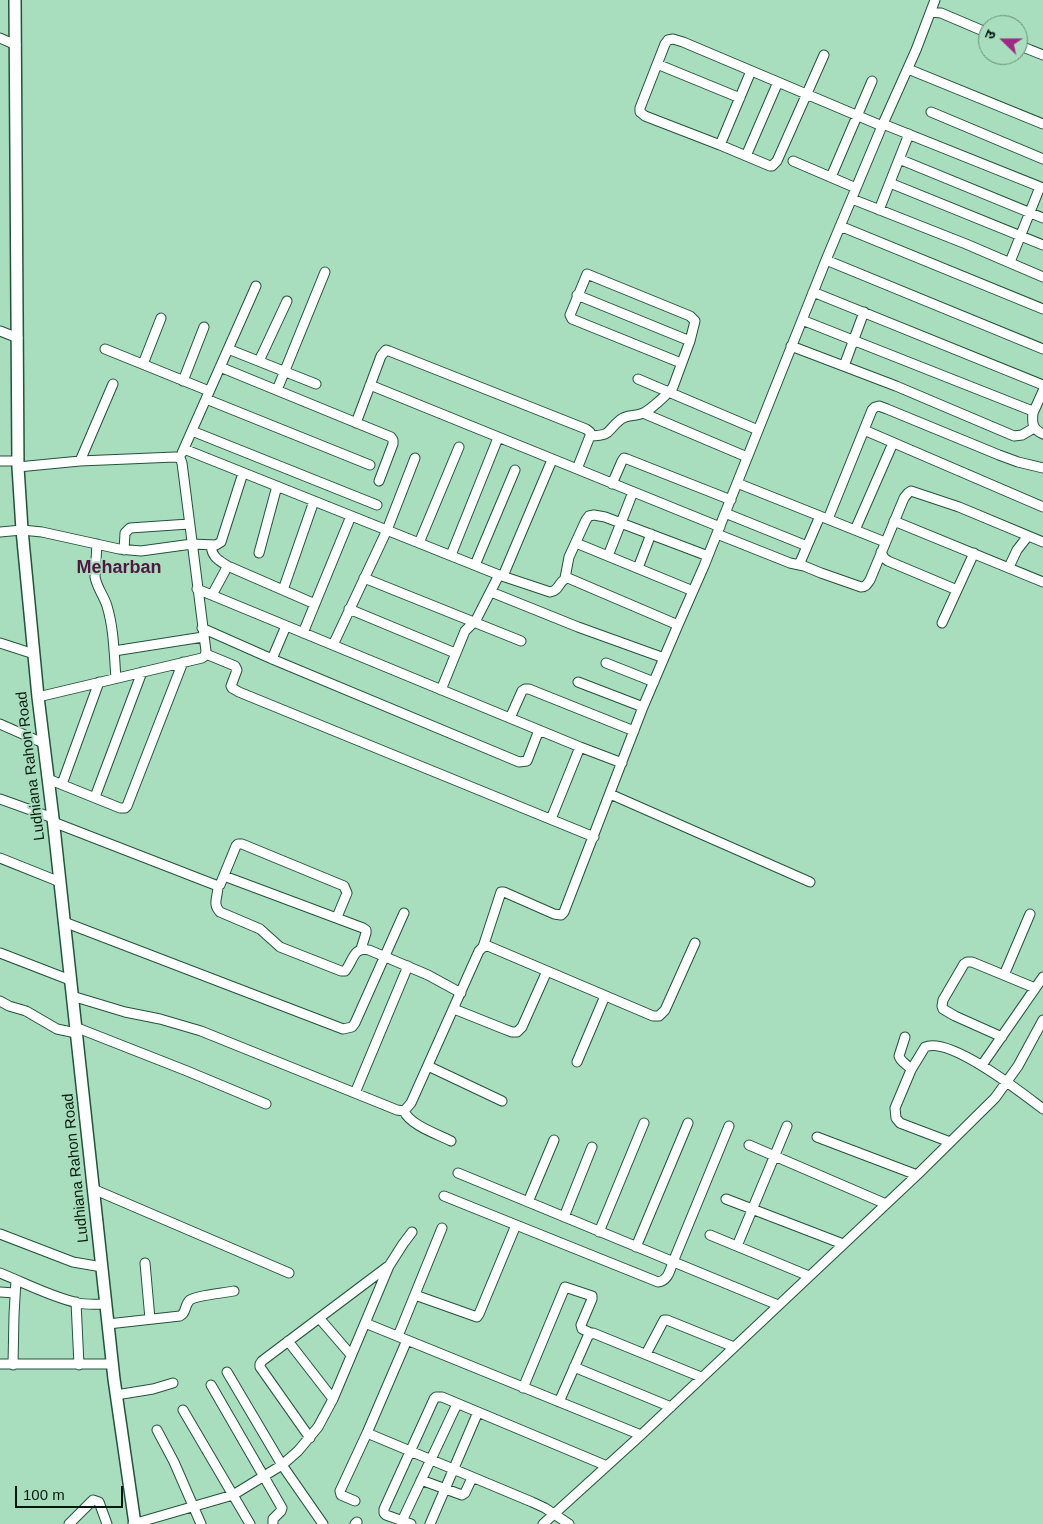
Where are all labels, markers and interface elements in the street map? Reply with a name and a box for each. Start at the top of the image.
north arrow [978,15,1028,65]
text: उ [981,28,999,42]
district label: Meharban [76,557,162,579]
street label: Ludhiana Rahon Road [13,690,49,842]
street label: Ludhiana Rahon Road [59,1092,93,1244]
scale bar [18,1476,125,1508]
text: 100 m [23,1486,65,1503]

